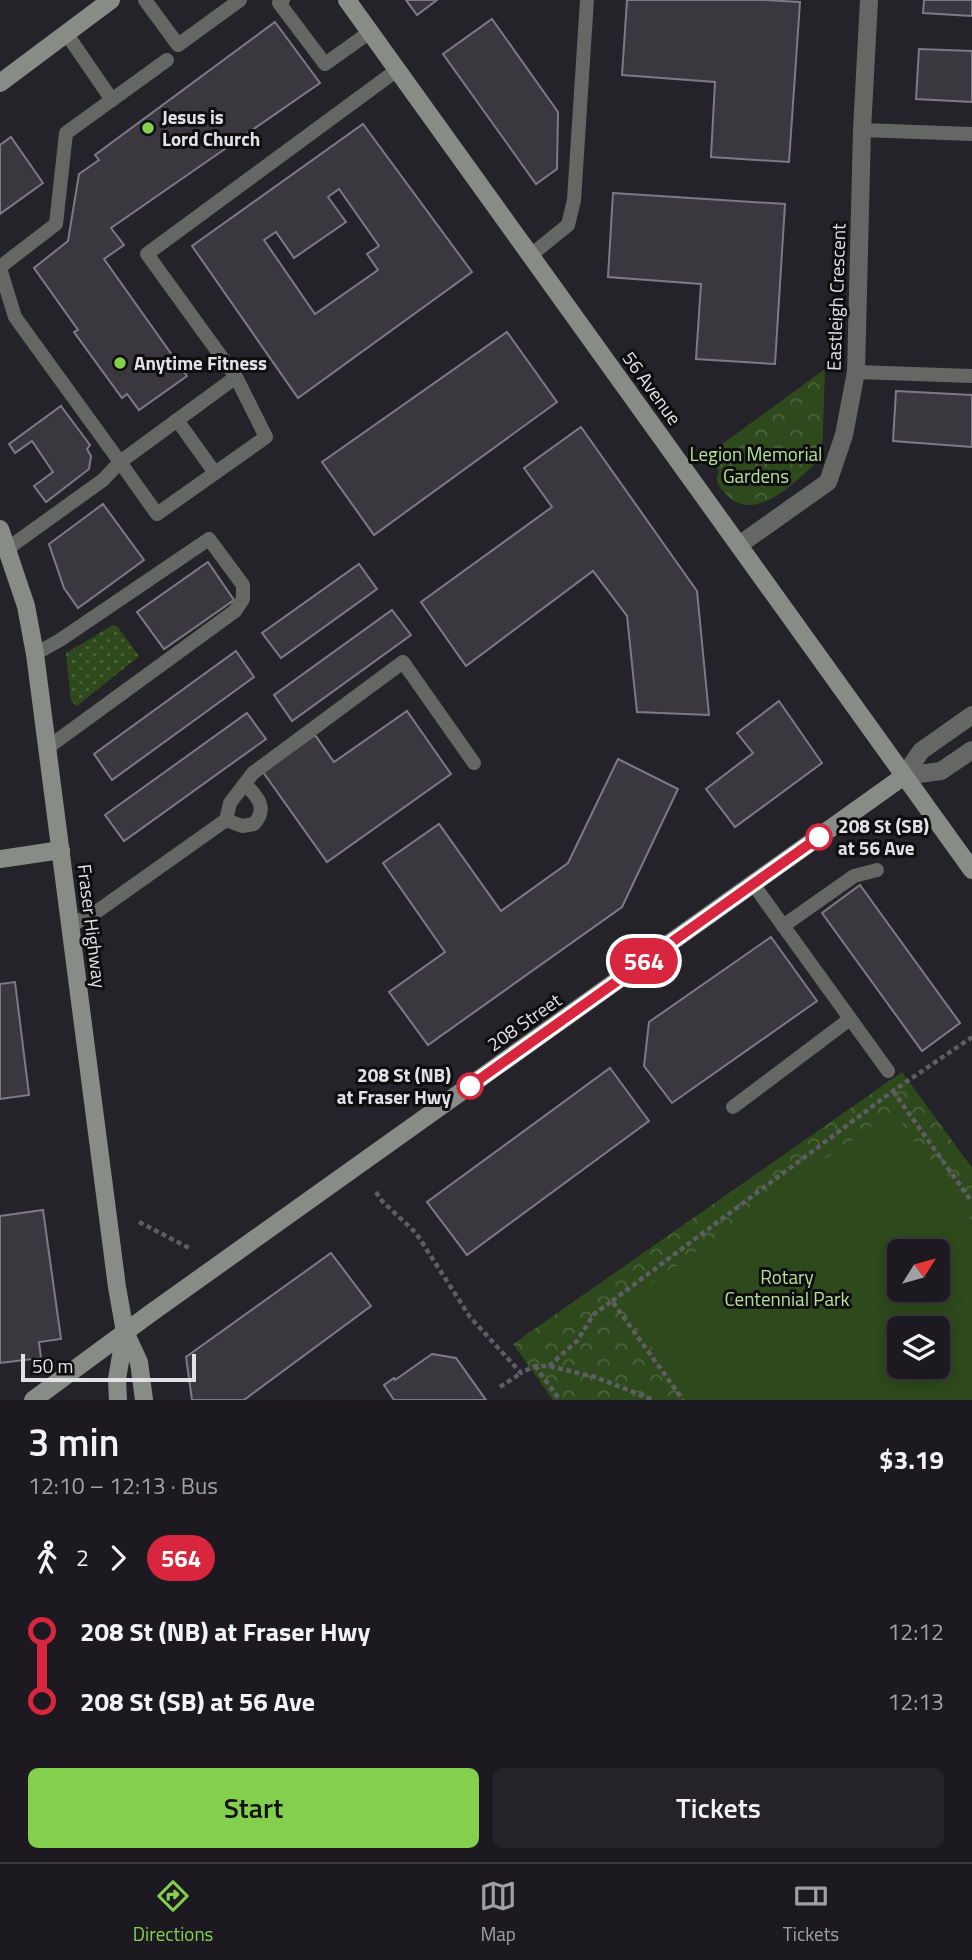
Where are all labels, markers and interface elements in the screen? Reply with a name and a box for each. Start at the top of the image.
place label: Jesus is Lord Church [162,102,260,153]
marker: Jesus is Lord Church [140,120,156,136]
street label: Eastleigh Crescent [818,222,853,371]
street label: 56 Avenue [616,345,689,431]
place label: Anytime Fitness [134,348,267,377]
marker: Anytime Fitness [112,355,128,371]
park label: Legion Memorial Gardens [690,439,822,490]
place label: 208 St (SB) at 56 Ave [838,811,929,862]
marker: 208 St (SB) at 56 Ave [806,824,832,850]
street label: Fraser Highway [71,862,114,990]
line badge: 564 [604,938,684,984]
text: 564 [624,943,664,979]
street label: 208 Street [481,985,567,1058]
place label: 208 St (NB) at Fraser Hwy [337,1060,451,1111]
marker: 208 St (NB) at Fraser Hwy [457,1073,483,1099]
north arrow [887,1239,950,1302]
map controls [887,1239,950,1379]
park label: Rotary Centennial Park [724,1262,850,1313]
button: layers [887,1316,950,1379]
scale bar [21,1351,196,1383]
text: 50 m [32,1351,73,1380]
text: 3 min [28,1413,119,1471]
text: $3.19 [879,1440,944,1479]
text: 12:10 – 12:13 · Bus [28,1468,218,1503]
icon: walk [28,1539,66,1577]
icon: forward [99,1539,137,1577]
text: 2 [76,1540,89,1575]
text: 564 [161,1540,201,1576]
text: 208 St (NB) at Fraser Hwy [80,1612,370,1651]
text: 12:12 [887,1614,944,1649]
text: 208 St (SB) at 56 Ave [80,1682,315,1721]
text: 12:13 [887,1684,944,1719]
button: Start [28,1768,479,1848]
button: Tickets [493,1768,944,1848]
tab: Directions [133,1877,213,1948]
tab: Map [479,1877,517,1948]
tab: Tickets [783,1877,839,1948]

